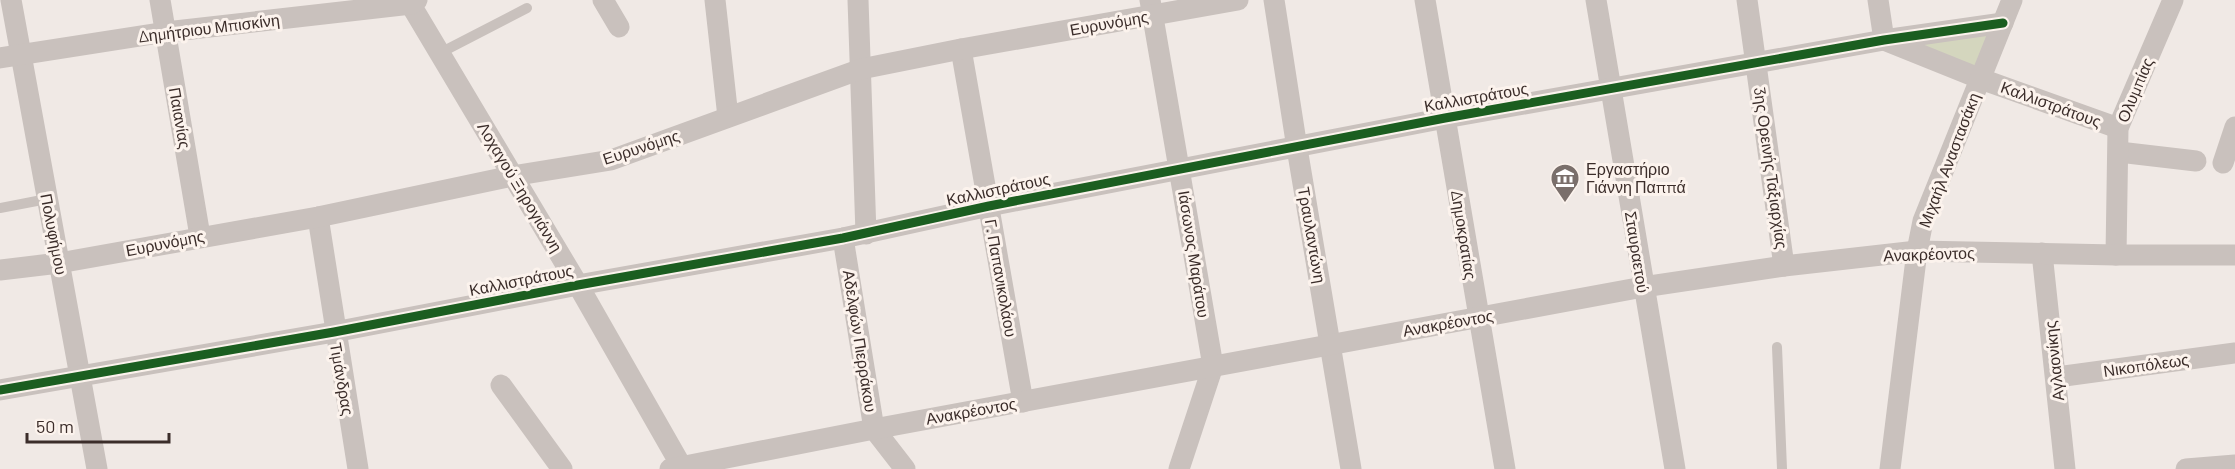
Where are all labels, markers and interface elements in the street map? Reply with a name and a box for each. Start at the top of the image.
street label: Ευρυνόμης [1068,6,1150,39]
street label: Δημήτριου Μπισκίνη [137,9,281,46]
street label: Ολυμπίας [2112,54,2157,125]
street label: Καλλιστράτους [1998,77,2104,131]
street label: Καλλιστράτους [1422,78,1530,115]
street label: Παιανίας [166,86,195,150]
street label: 3ης Ορεινής Ταξιαρχίας [1750,86,1792,251]
street label: Μιχαήλ Αναστασάκη [1914,90,1983,230]
street label: Λοχαγού Ξηρογιάννη [474,118,567,255]
street label: Ευρυνόμης [600,125,682,168]
place label: Εργαστήριο Γιάννη Παππά [1586,159,1686,196]
museum icon: Εργαστήριο Γιάννη Παππά [1549,162,1581,204]
street label: Καλλιστράτους [944,168,1052,209]
street label: Τραυλαντώνη [1295,185,1330,285]
street label: Ιάσωνος Μαράτου [1175,189,1214,319]
street label: Δημοκρατίας [1448,189,1481,281]
street label: Πολυφήμου [37,192,72,276]
street label: Σταυραετού [1622,210,1653,294]
street label: Γ. Παπανικολάου [982,217,1021,338]
street label: Ευρυνόμης [124,226,206,259]
street label: Ανακρέοντος [1883,242,1975,265]
street label: Καλλιστράτους [467,260,575,299]
street label: Αδελφών Πιερράκου [840,268,881,413]
street label: Ανακρέοντος [1401,305,1495,340]
street label: Αγλαονίκης [2040,320,2067,402]
street label: Τιμάνδρας [327,341,358,417]
street label: Νικοπόλεως [2102,349,2190,380]
street label: Ανακρέοντος [924,393,1018,428]
scale bar [27,406,170,444]
text: 50 m [36,415,74,437]

